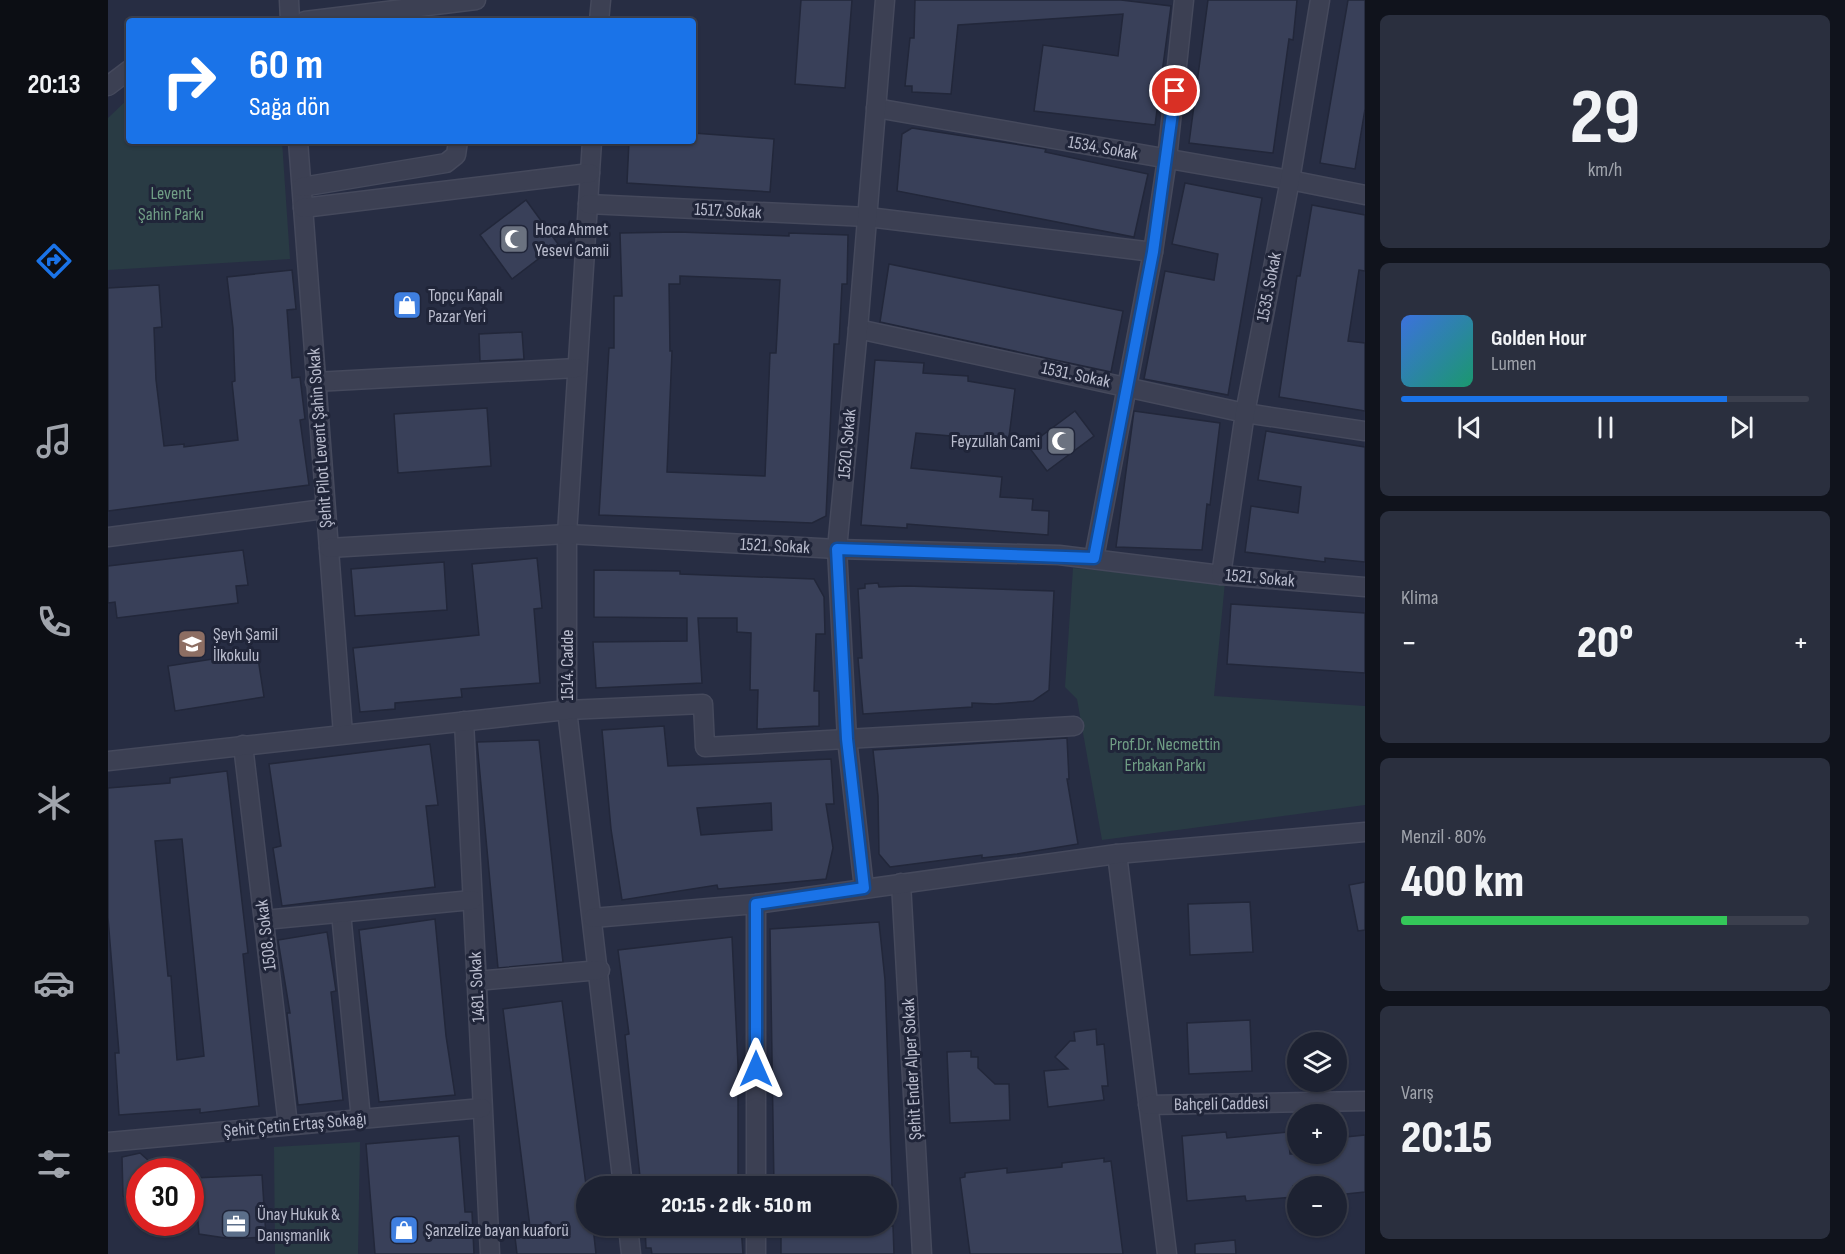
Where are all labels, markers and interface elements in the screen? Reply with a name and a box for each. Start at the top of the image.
text: 60 m [249,40,323,91]
icon: right [150,42,228,120]
pin [1149,65,1200,116]
text: 20:13 [27,69,81,101]
text: 29 [1569,72,1641,165]
icon: arrive [1158,74,1191,107]
text: Sağa dön [249,91,330,123]
street label: 1534. Sokak [1066,132,1140,165]
text: km/h [1588,158,1622,182]
park label: Levent Şahin Parkı [138,183,204,225]
street label: 1517. Sokak [694,199,762,223]
place label: Hoca Ahmet Yesevi Camii [535,219,609,261]
mosque icon: Hoca Ahmet Yesevi Camii [498,223,530,255]
icon: directions [33,240,75,282]
street label: 1535. Sokak [1252,250,1286,324]
place label: Topçu Kapalı Pazar Yeri [428,285,503,327]
shop icon: Topçu Kapalı Pazar Yeri [391,289,423,321]
text: Golden Hour [1491,325,1587,352]
street label: Şehit Pilot Levent Şahin Sokak [303,347,337,529]
text: Lumen [1491,352,1536,376]
street label: 1531. Sokak [1040,357,1113,393]
street label: 1520. Sokak [833,408,861,480]
icon: previous [1453,411,1486,444]
icon: pause [1589,411,1622,444]
icon: next [1725,411,1758,444]
icon: music [33,420,75,462]
mosque icon: Feyzullah Cami [1045,425,1077,457]
place label: Feyzullah Cami [951,431,1040,452]
street label: 1521. Sokak [740,534,811,558]
street label: 1521. Sokak [1224,564,1296,592]
text: Klima [1401,586,1439,610]
icon: phone [33,601,75,643]
text: 20° [1577,616,1633,671]
text: − [1401,623,1417,663]
text: + [1793,623,1809,663]
place label: Şeyh Şamil İlkokulu [213,624,278,666]
school or university icon: Şeyh Şamil İlkokulu [176,628,208,660]
street label: 1514. Cadde [557,629,578,701]
park label: Prof.Dr. Necmettin Erbakan Parkı [1109,734,1221,776]
icon: climate [33,782,75,824]
text: Menzil · 80% [1401,825,1487,849]
text: 400 km [1401,855,1524,910]
street label: 1508. Sokak [251,898,281,972]
street label: 1481. Sokak [465,951,489,1023]
icon: car [33,962,75,1004]
street label: Şehit Ender Alper Sokak [898,997,926,1140]
map controls [1287,1032,1347,1236]
button: layers [1287,1032,1347,1092]
position arrow [724,1037,788,1101]
text: Varış [1401,1081,1434,1105]
street label: Bahçeli Caddesi [1174,1093,1268,1115]
button: + [1287,1104,1347,1164]
street label: Şehit Çetin Ertaş Sokağı [223,1108,367,1142]
text: 20:15 [1401,1111,1493,1166]
icon: filters [33,1143,75,1185]
speed limit sign: 30 [126,1158,204,1236]
button: − [1287,1176,1347,1236]
text: 20:15 · 2 dk · 510 m [661,1192,812,1219]
place label: Ünay Hukuk & Danışmanlık [257,1204,340,1246]
office icon: Ünay Hukuk & Danışmanlık [220,1208,252,1240]
shop icon: Şanzelize bayan kuaforü [388,1214,420,1246]
place label: Şanzelize bayan kuaforü [425,1220,569,1241]

